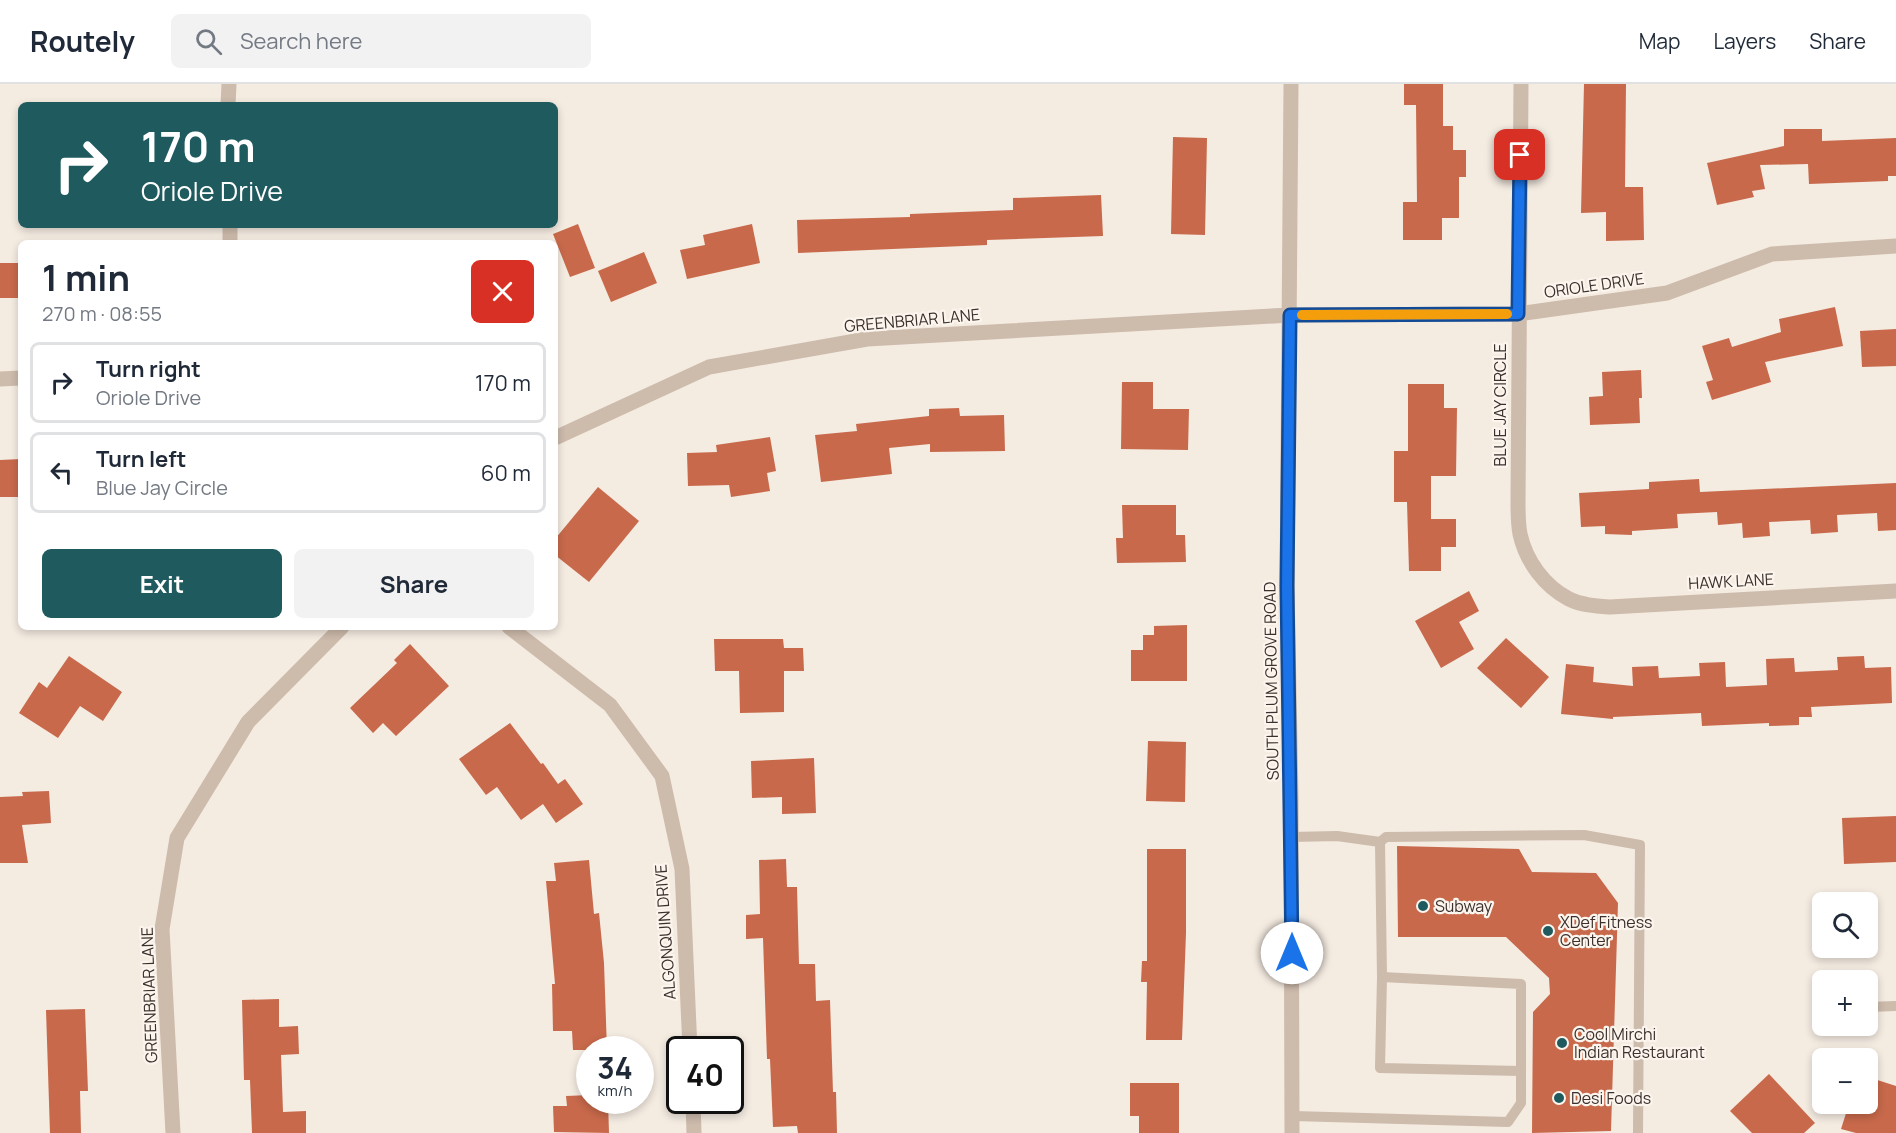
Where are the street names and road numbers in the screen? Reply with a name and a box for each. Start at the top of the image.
street label: ORIOLE DRIVE [1543,267,1645,303]
street label: GREENBRIAR LANE [843,303,981,337]
street label: BLUE JAY CIRCLE [1489,343,1511,467]
street label: HAWK LANE [1688,568,1774,594]
street label: SOUTH PLUM GROVE ROAD [1258,581,1284,781]
street label: ALGONQUIN DRIVE [649,863,681,1001]
street label: GREENBRIAR LANE [136,927,162,1063]

